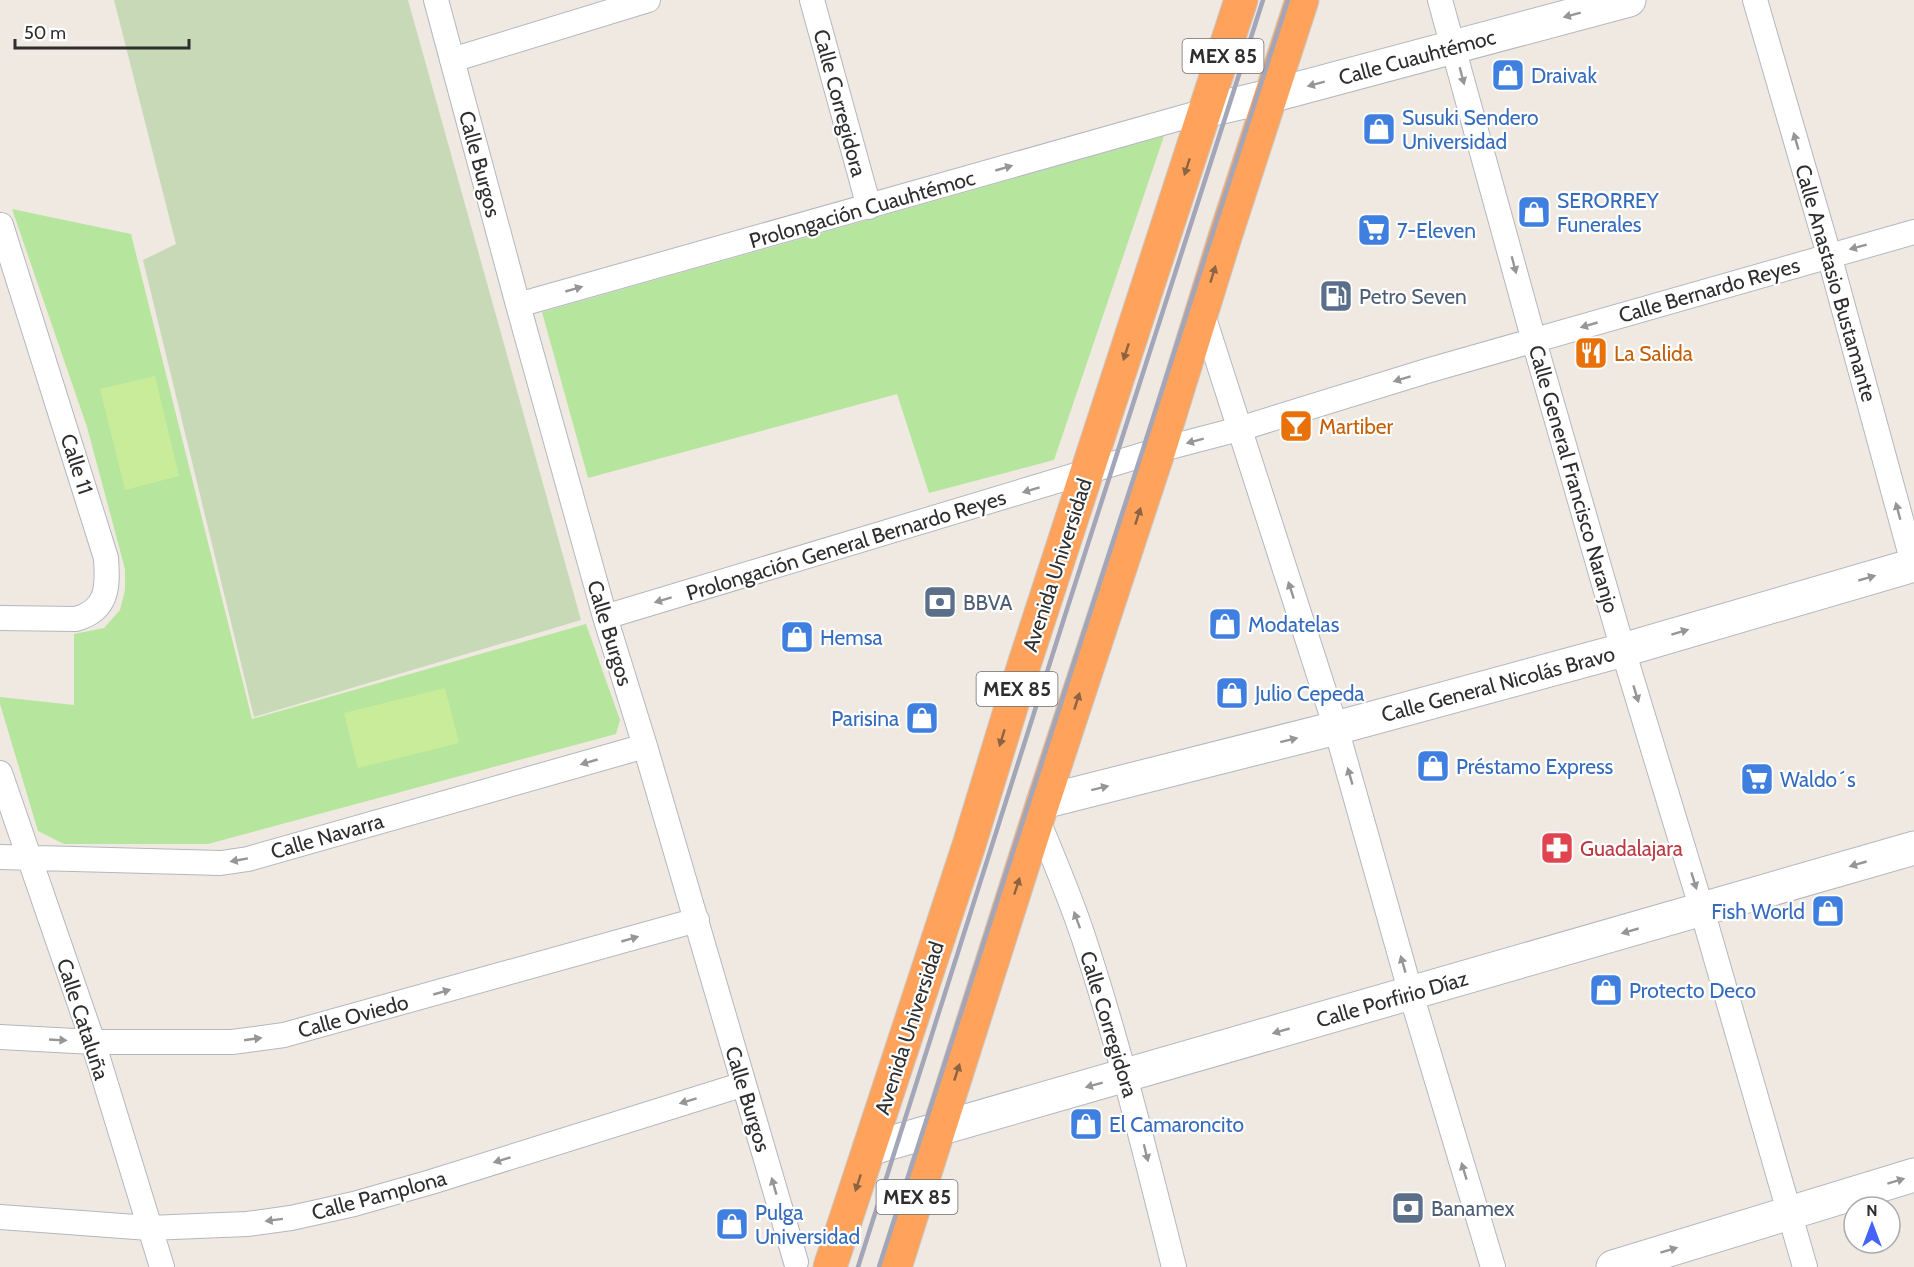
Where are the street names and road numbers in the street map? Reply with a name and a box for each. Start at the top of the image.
street label: Calle Cuauhtémoc [1336,24,1498,90]
street label: Calle Corregidora [808,27,872,179]
road number: MEX 85 [1182,39,1264,73]
street label: Calle Burgos [454,108,506,220]
street label: Calle Anastasio Bustamante [1790,162,1882,405]
street label: Prolongación Cuauhtémoc [746,165,978,253]
street label: Calle Bernardo Reyes [1616,252,1803,328]
street label: Calle General Francisco Naranjo [1523,342,1624,616]
street label: Calle 11 [56,431,98,497]
street label: Avenida Universidad [1017,475,1097,655]
street label: Prolongación General Bernardo Reyes [683,484,1009,606]
street label: Calle Burgos [582,577,638,689]
street label: Calle General Nicolás Bravo [1379,641,1617,727]
road number: MEX 85 [976,672,1058,706]
street label: Calle Navarra [268,808,386,864]
street label: Avenida Universidad [869,938,949,1118]
street label: Calle Corregidora [1075,948,1143,1100]
street label: Calle Cataluña [52,955,114,1083]
street label: Calle Porfirio Díaz [1313,965,1471,1033]
street label: Calle Oviedo [295,989,411,1043]
street label: Calle Burgos [720,1043,776,1155]
street label: Calle Pamplona [309,1165,449,1225]
road number: MEX 85 [876,1180,958,1214]

